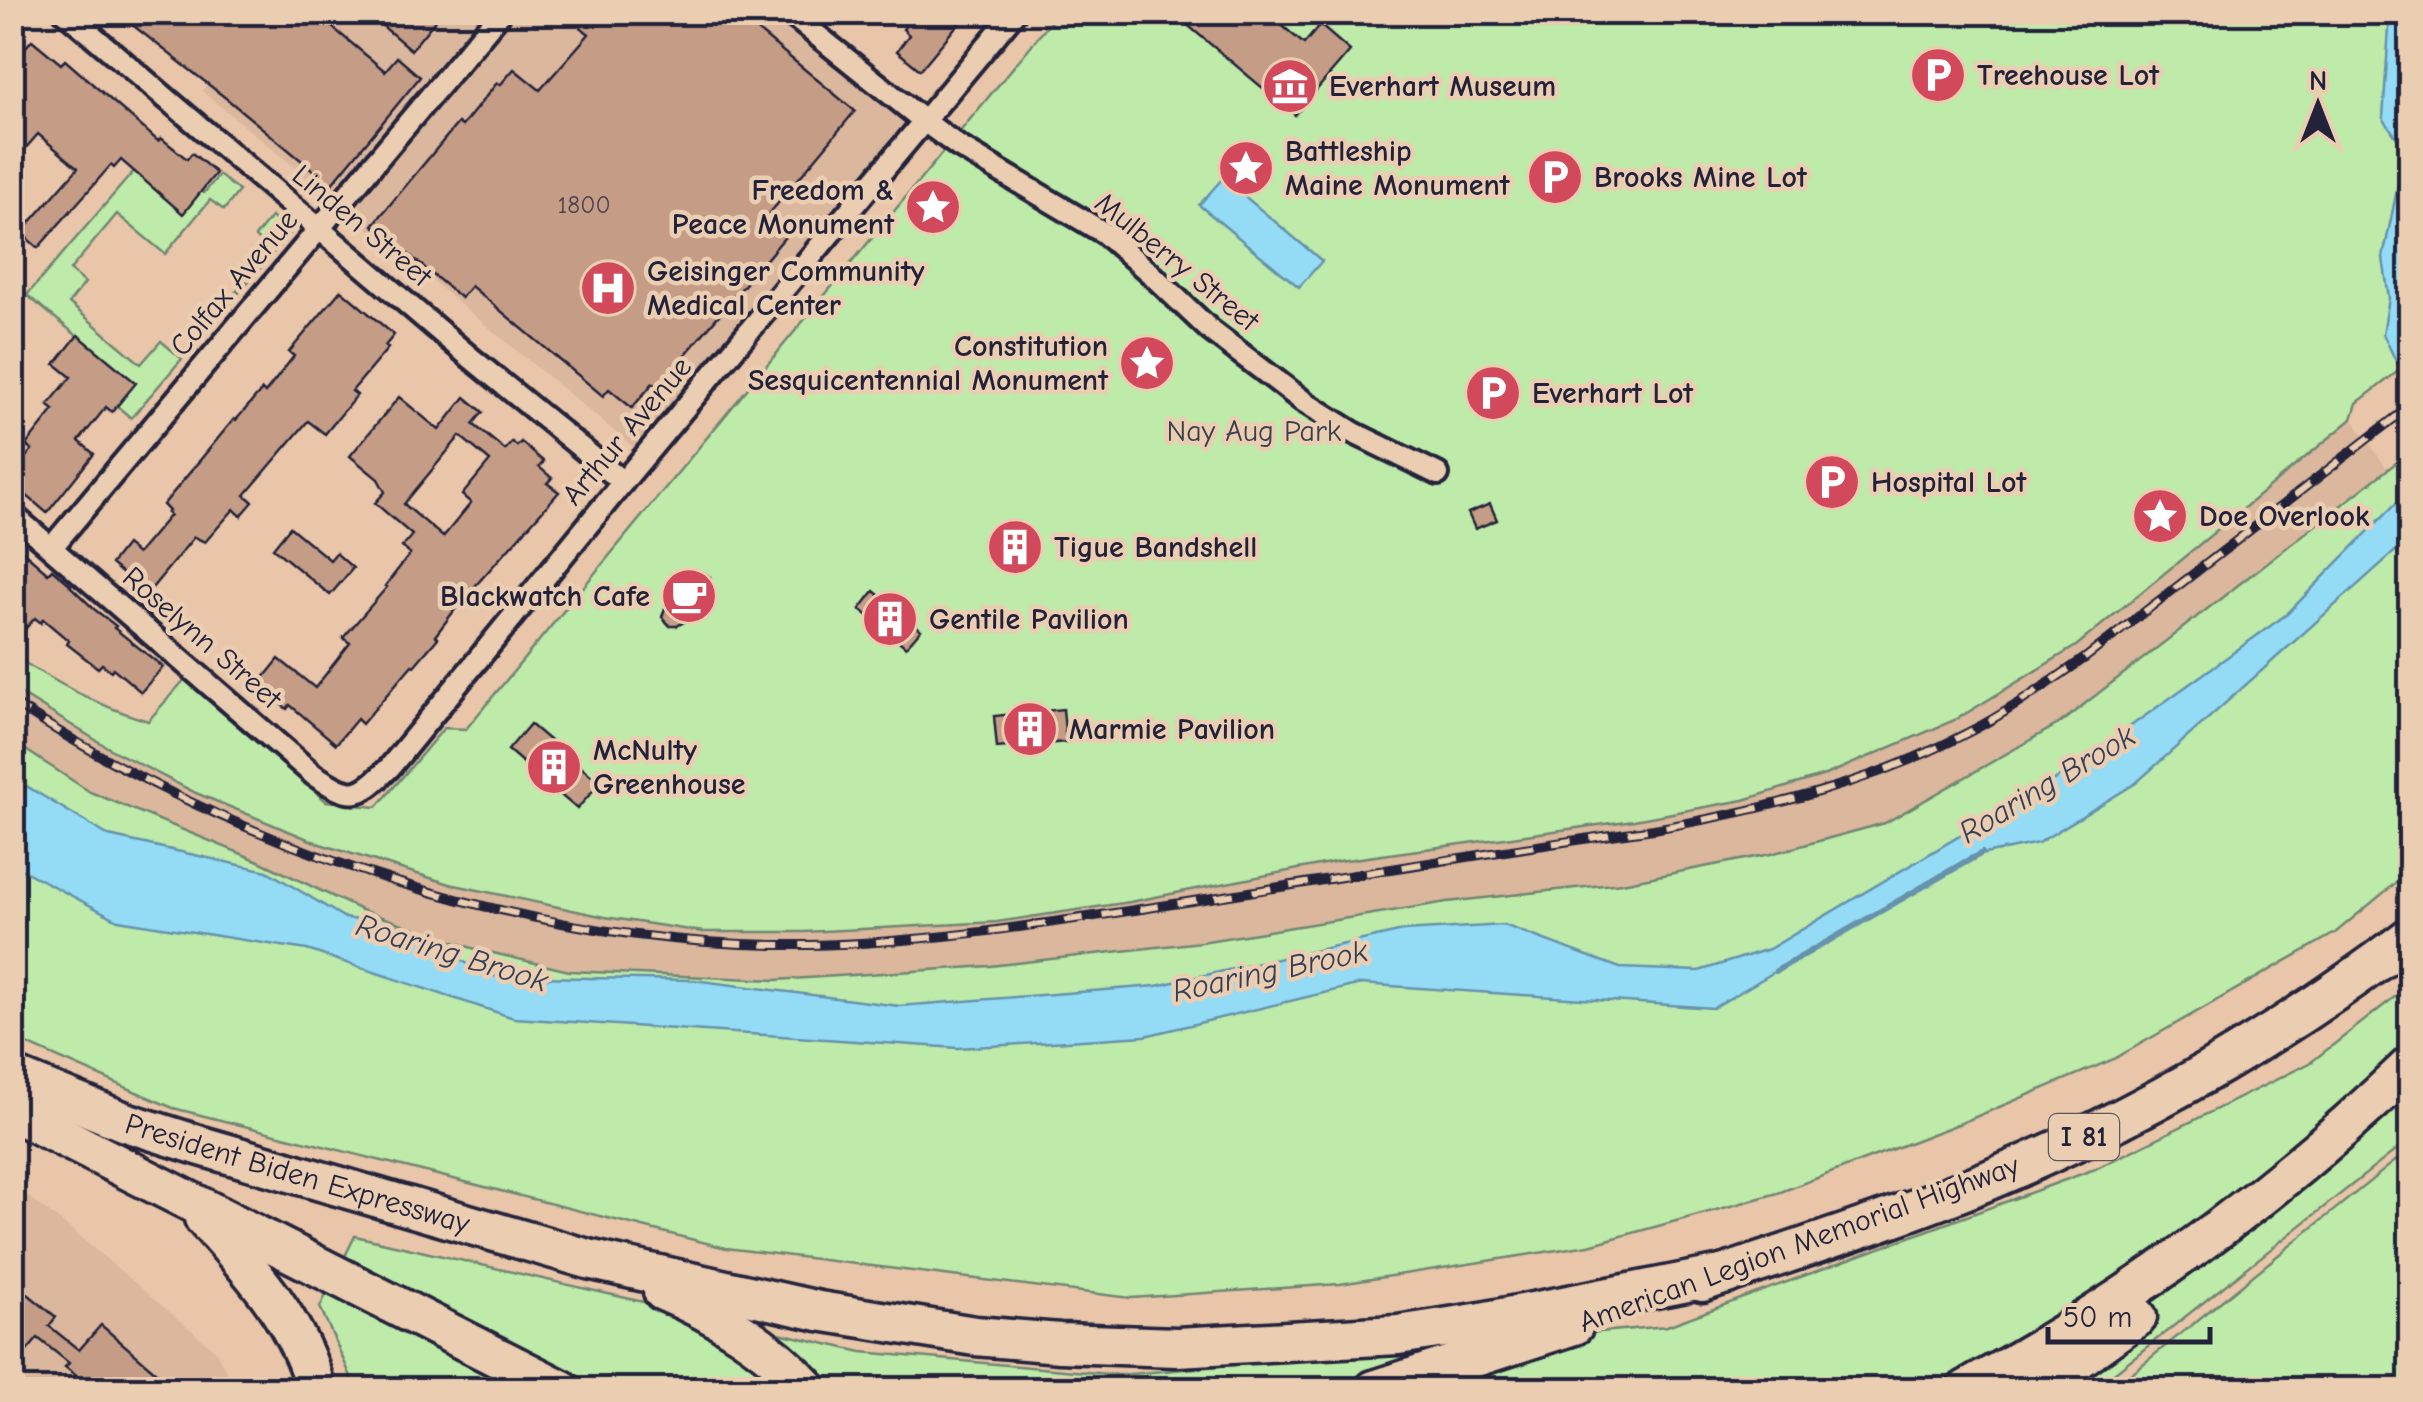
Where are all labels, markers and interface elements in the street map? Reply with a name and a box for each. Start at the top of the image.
parking icon: Treehouse Lot [1908,45,1968,105]
north arrow [2268,55,2368,155]
museum icon: Everhart Museum [1260,56,1320,116]
place label: Treehouse Lot [1977,58,2160,93]
text: N [2309,65,2327,97]
place label: Everhart Museum [1329,69,1556,104]
place label: Battleship Maine Monument [1285,134,1511,203]
place icon: Battleship Maine Monument [1216,138,1276,198]
parking icon: Brooks Mine Lot [1525,147,1585,207]
street label: Linden Street [285,158,440,295]
place label: Brooks Mine Lot [1594,160,1808,195]
place label: Freedom & Peace Monument [672,173,895,242]
place icon: Freedom & Peace Monument [903,177,963,237]
street label: Mulberry Street [1088,185,1267,340]
house number: 1800 [557,190,611,219]
street label: Colfax Avenue [163,203,305,363]
place label: Geisinger Community Medical Center [647,254,925,323]
hospital icon: Geisinger Community Medical Center [578,258,638,318]
place label: Constitution Sesquicentennial Monument [748,329,1109,398]
place icon: Constitution Sesquicentennial Monument [1117,333,1177,393]
street label: Arthur Avenue [555,350,699,512]
parking icon: Everhart Lot [1463,363,1523,423]
place label: Everhart Lot [1532,376,1694,411]
park label: Nay Aug Park [1167,414,1342,449]
parking icon: Hospital Lot [1802,452,1862,512]
place label: Hospital Lot [1871,465,2027,500]
place icon: Doe Overlook [2130,486,2190,546]
place label: Doe Overlook [2199,499,2370,534]
building icon: Tigue Bandshell [985,517,1045,577]
place label: Tigue Bandshell [1054,530,1257,565]
street label: Roselynn Street [115,560,290,717]
cafe icon: Blackwatch Cafe [659,566,719,626]
place label: Blackwatch Cafe [440,579,650,614]
building icon: Gentile Pavilion [860,589,920,649]
place label: Gentile Pavilion [929,602,1129,637]
building icon: Marmie Pavilion [1000,699,1060,759]
place label: Marmie Pavilion [1069,712,1275,747]
water label: Roaring Brook [1952,717,2142,851]
place label: McNulty Greenhouse [593,733,746,802]
building icon: McNulty Greenhouse [524,737,584,797]
water label: Roaring Brook [352,906,553,1000]
water label: Roaring Brook [1169,932,1371,1010]
street label: President Biden Expressway [121,1106,474,1241]
road number: I 81 [2049,1114,2119,1160]
street label: American Legion Memorial Highway [1574,1148,2024,1340]
scale bar [2048,1282,2210,1344]
text: 50 m [2063,1300,2132,1335]

